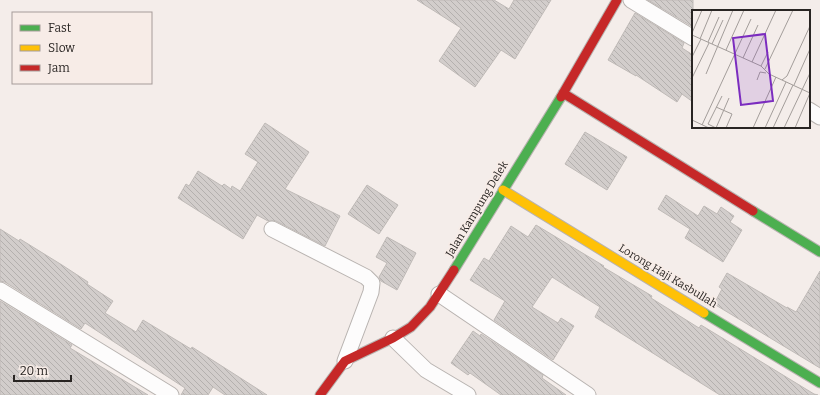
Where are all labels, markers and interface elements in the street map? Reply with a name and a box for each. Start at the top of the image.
inset map [692,10,810,128]
legend [12,12,152,84]
text: Fast [48,21,72,35]
text: Slow [48,41,75,55]
text: Jam [47,61,70,75]
street label: Jalan Kampung Delek [443,158,511,260]
street label: Lorong Haji Kasbullah [616,241,720,311]
scale bar [14,357,71,383]
text: 20 m [20,364,49,378]

